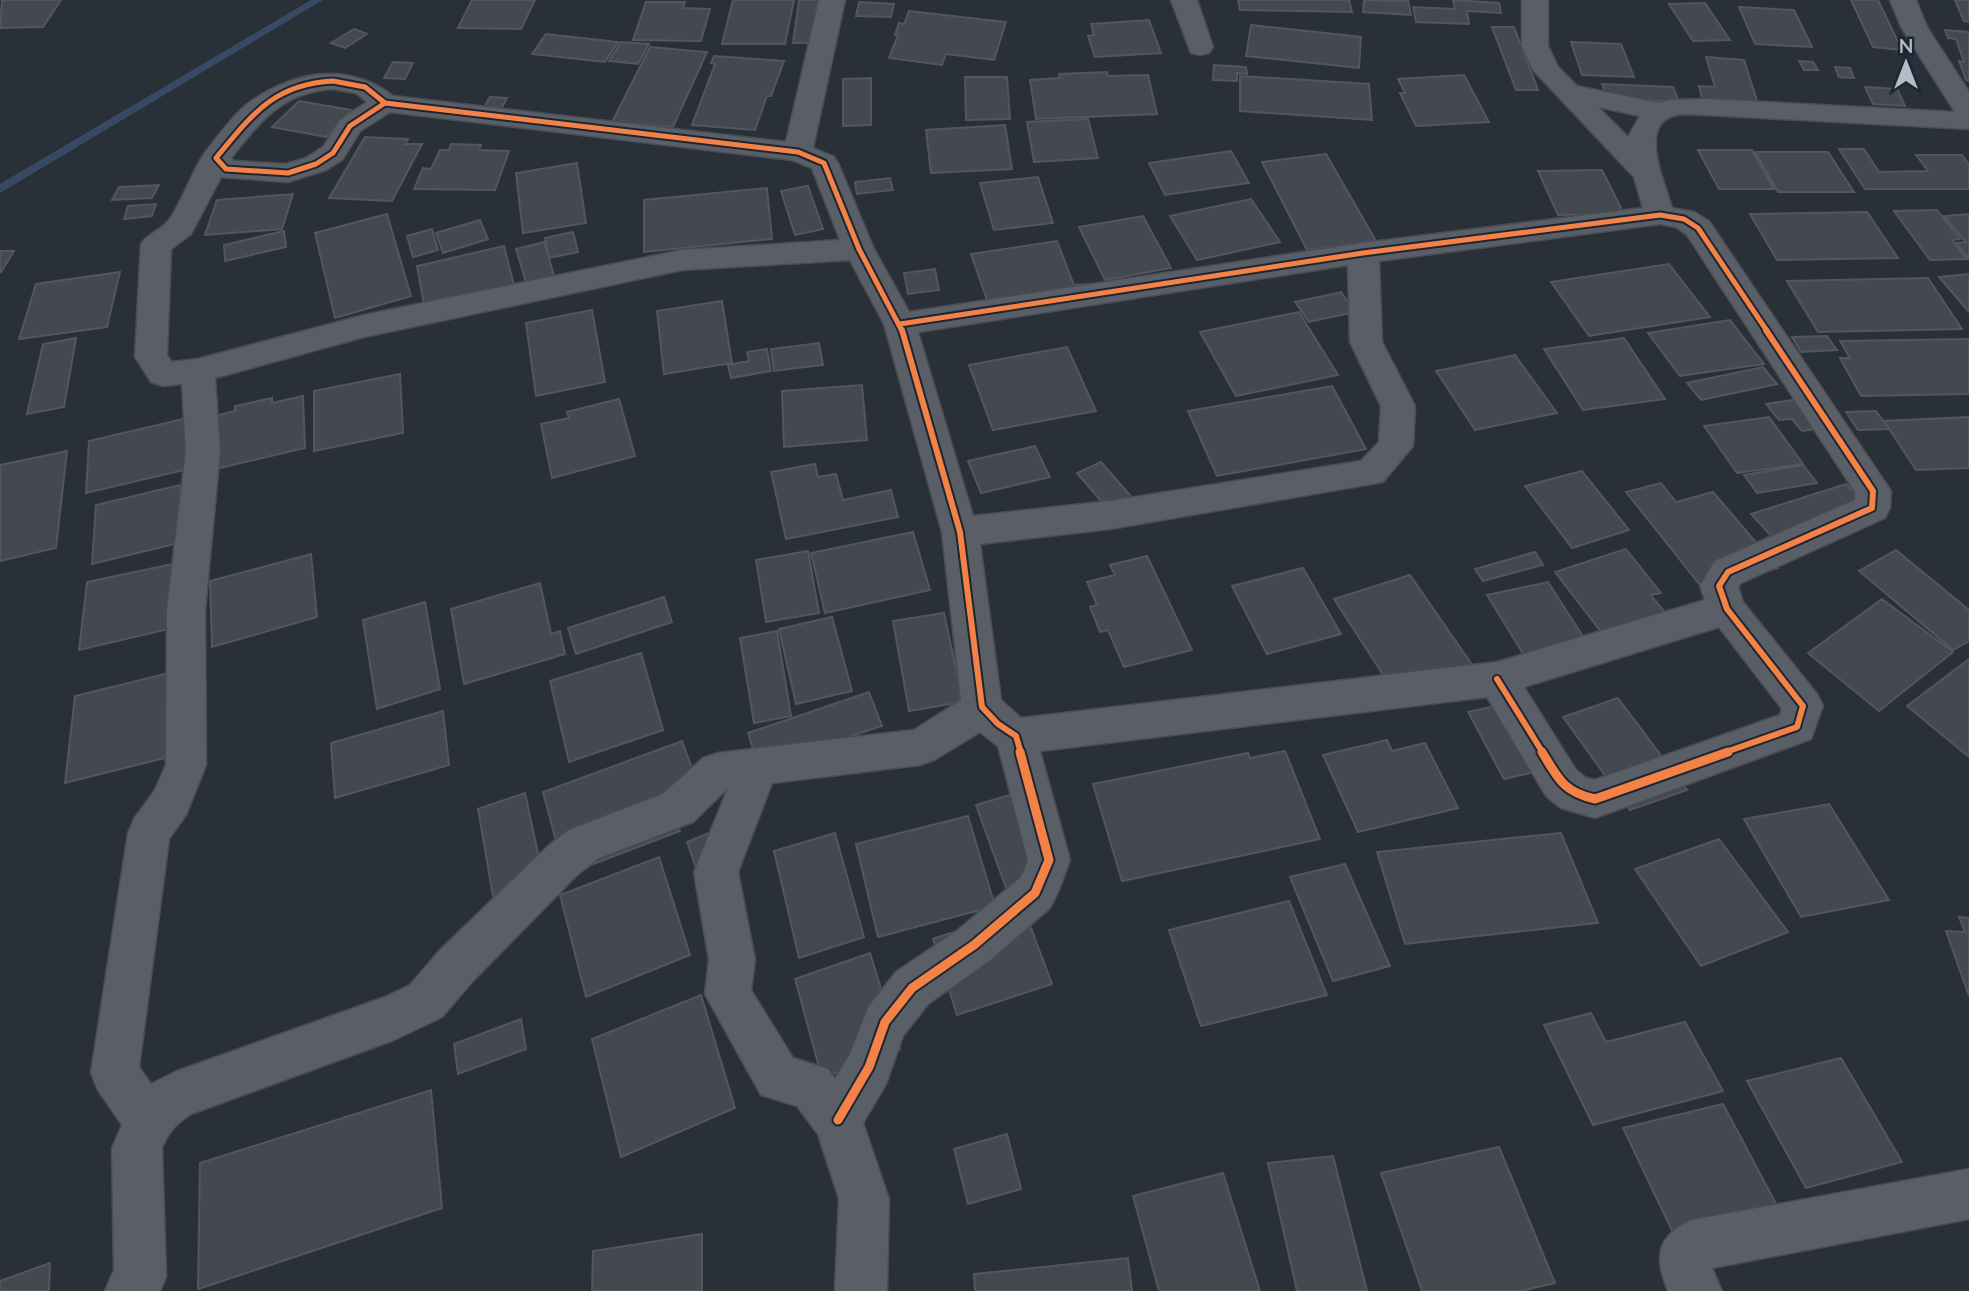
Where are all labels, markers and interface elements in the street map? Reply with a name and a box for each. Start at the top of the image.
north arrow [1871,28,1941,98]
text: N [1899,34,1913,57]

